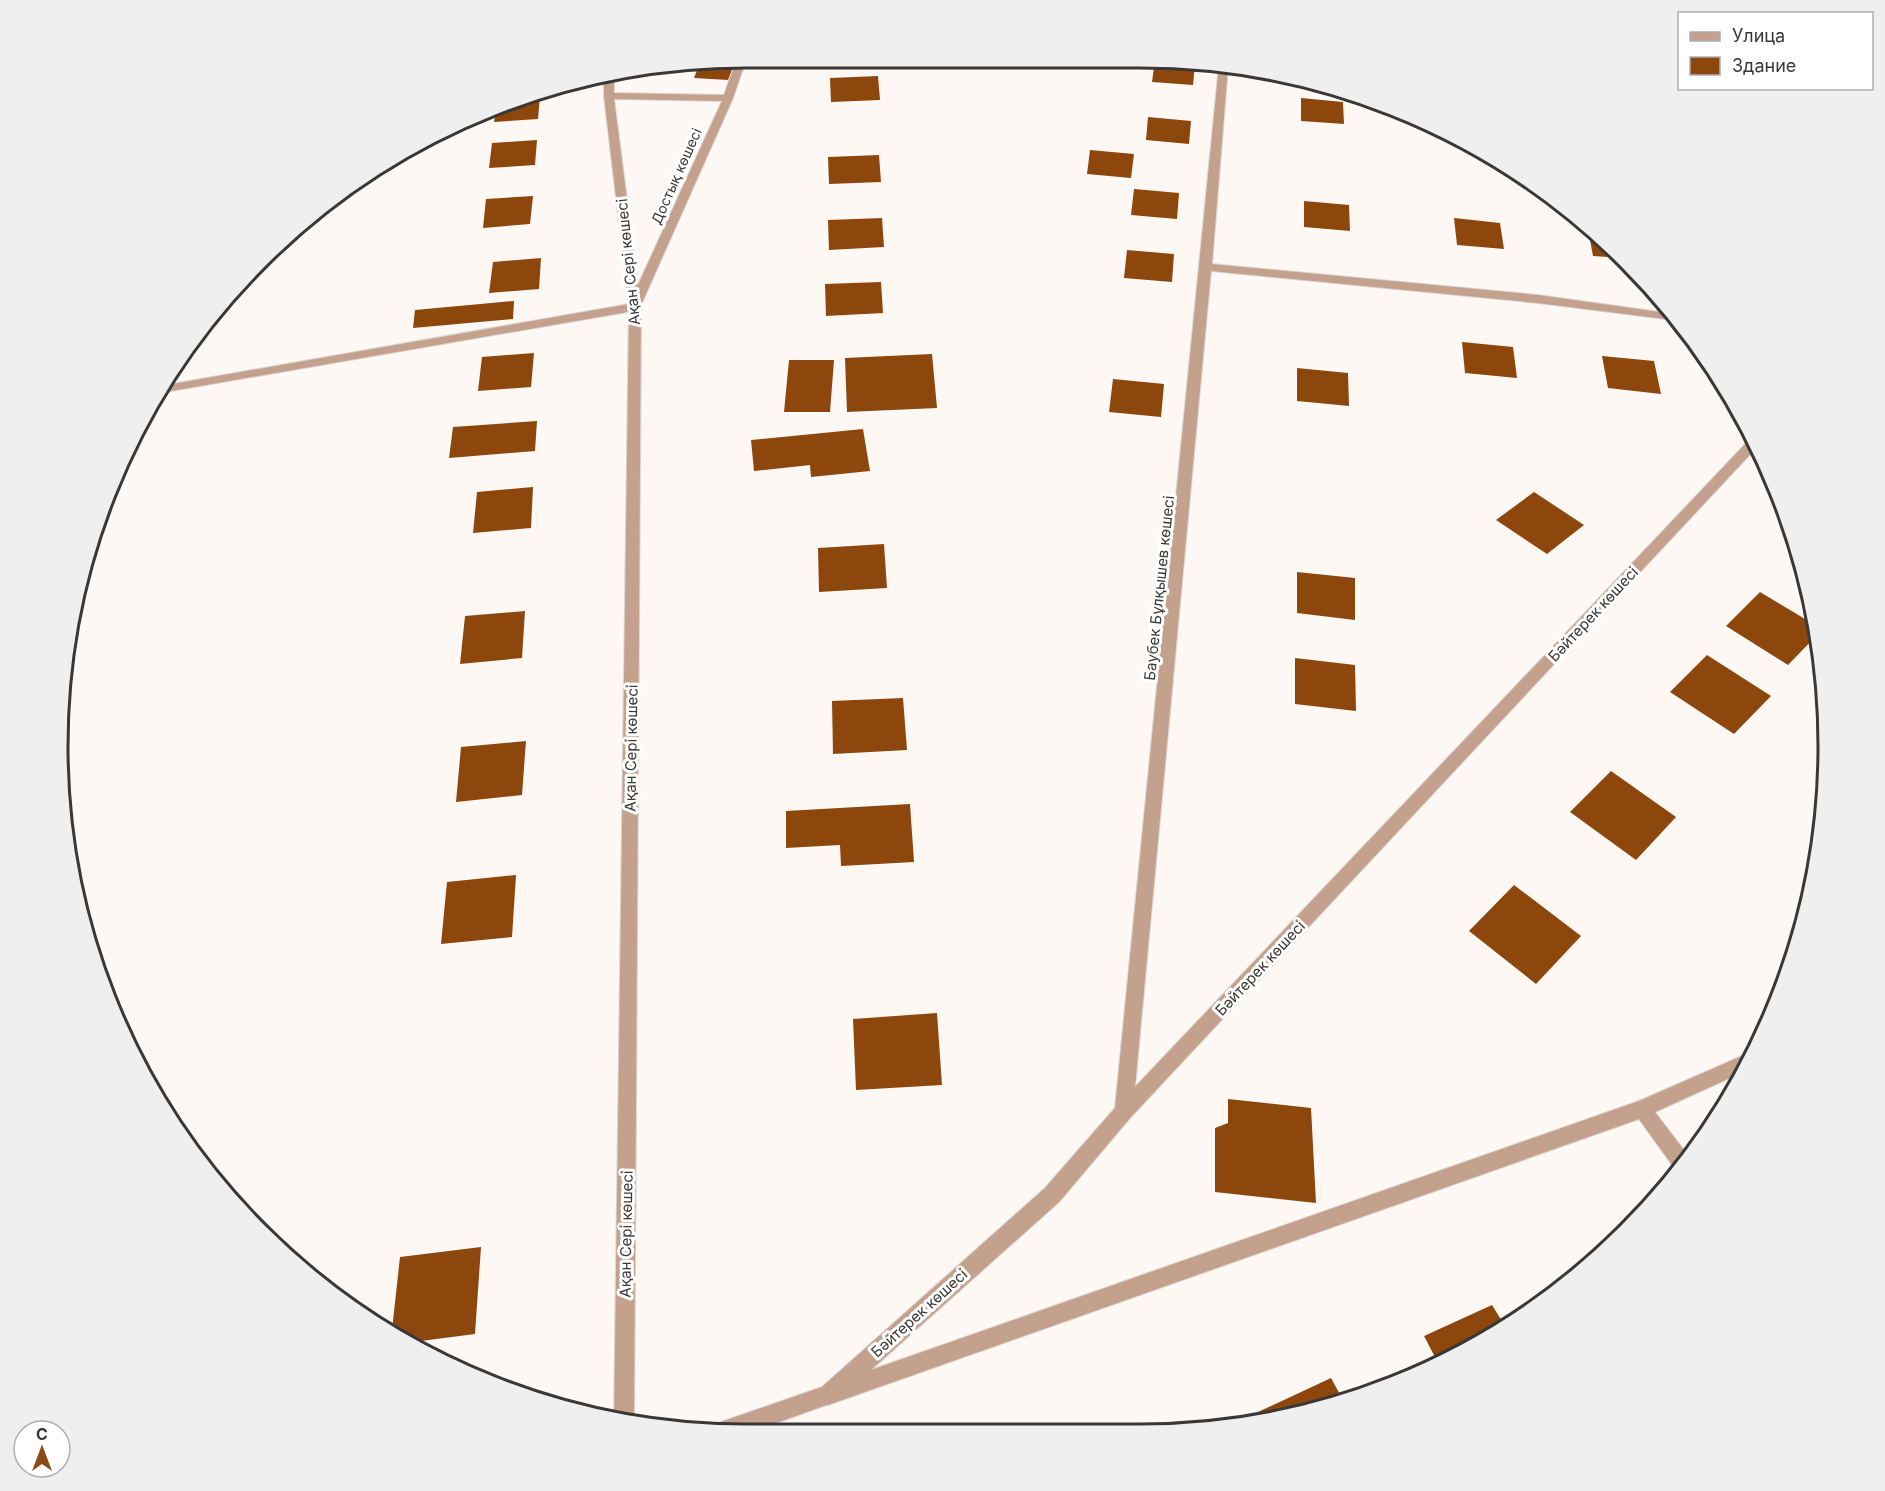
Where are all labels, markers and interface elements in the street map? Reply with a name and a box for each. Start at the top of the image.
legend [1678,12,1873,90]
text: Улица [1732,25,1785,46]
text: Здание [1732,55,1796,76]
street label: Достық көшесі [647,125,705,227]
street label: Ақан Сері көшесі [612,198,644,326]
street label: Баубек Бұлқышев көшесі [1140,495,1178,681]
street label: Бәйтерек көшесі [1544,562,1642,666]
street label: Ақан Сері көшесі [620,684,642,812]
street label: Бәйтерек көшесі [1211,916,1309,1020]
street label: Ақан Сері көшесі [615,1170,637,1298]
street label: Бәйтерек көшесі [867,1265,971,1361]
north arrow [12,1419,72,1479]
text: С [36,1424,48,1444]

